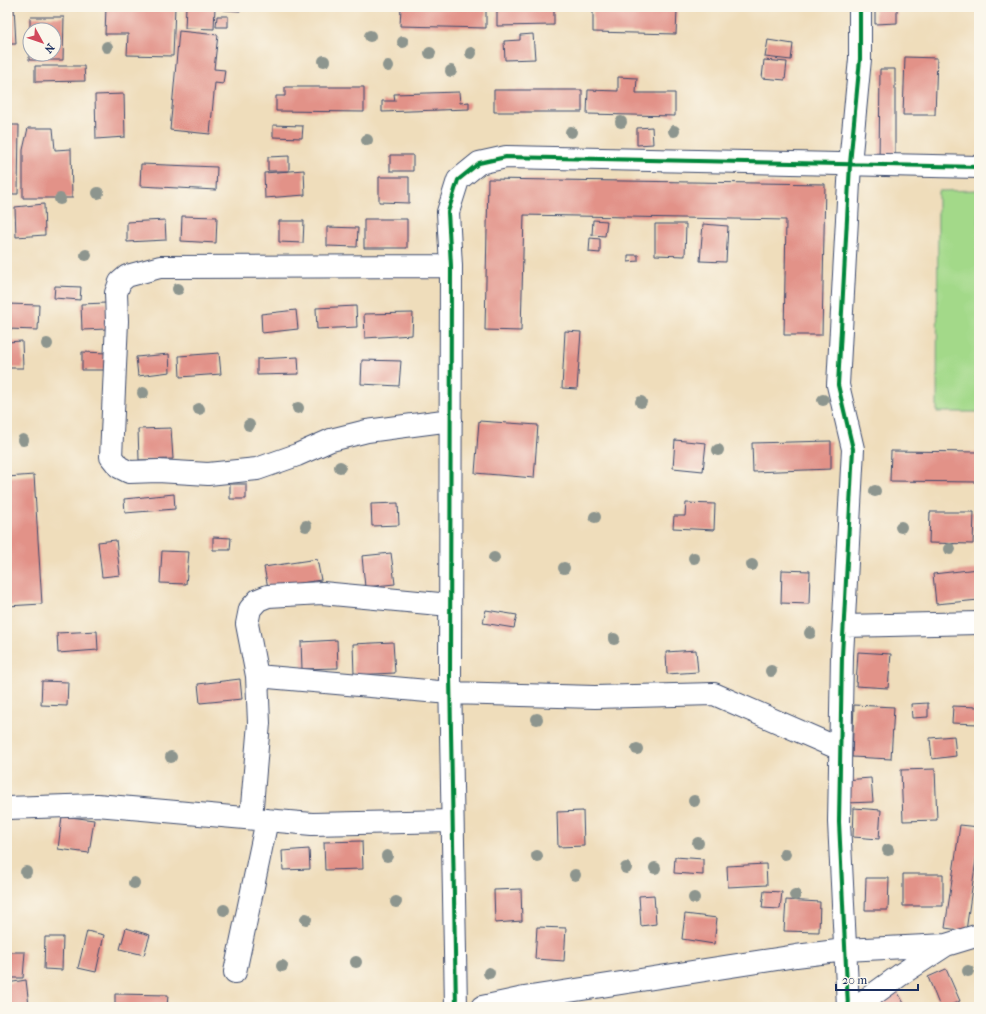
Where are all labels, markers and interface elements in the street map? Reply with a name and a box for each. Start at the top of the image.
north arrow [22,22,62,62]
text: N [41,41,57,56]
scale bar [836,966,918,992]
text: 20 m [842,973,867,987]

